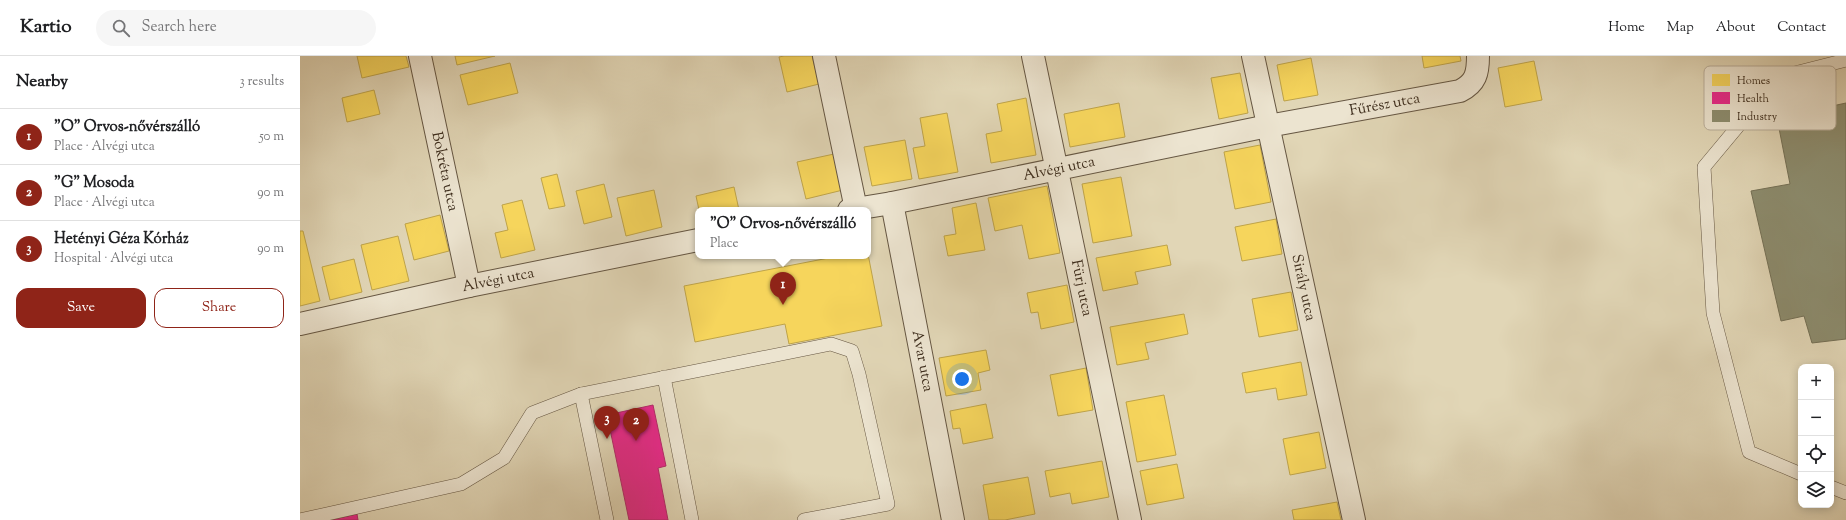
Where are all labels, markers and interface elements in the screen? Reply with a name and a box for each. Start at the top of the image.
search box [96,10,376,46]
text: Kartio [20,14,72,41]
icon: search [110,17,132,39]
text: Search here [142,17,217,38]
text: Home [1608,18,1645,38]
text: Map [1667,18,1694,38]
text: About [1716,18,1755,38]
text: Contact [1777,18,1826,38]
legend [1704,66,1836,130]
text: Nearby [16,70,68,94]
text: 3 results [239,73,284,91]
text: Homes [1737,73,1770,89]
street label: Fűrész utca [1348,88,1422,121]
text: Health [1737,91,1770,107]
text: Industry [1737,109,1778,125]
text: "O" Orvos-nővérszálló [54,117,200,138]
text: 1 [27,128,31,146]
text: 50 m [259,128,284,146]
street label: Bokréta utca [426,130,463,213]
text: Place · Alvégi utca [54,138,155,156]
street label: Alvégi utca [1021,151,1097,186]
text: "G" Mosoda [54,173,135,194]
text: 2 [26,184,32,202]
text: 90 m [257,184,284,202]
text: Place · Alvégi utca [54,194,155,212]
popup [695,207,871,259]
text: "O" Orvos-nővérszálló [710,214,856,235]
text: Hetényi Géza Kórház [54,229,189,250]
text: Place [710,235,739,253]
text: 3 [26,240,32,258]
text: 90 m [257,240,284,258]
text: Hospital · Alvégi utca [54,250,173,268]
street label: Sirály utca [1286,252,1321,323]
street label: Fürj utca [1065,258,1098,318]
street label: Alvégi utca [460,263,536,298]
pin: 1 [770,272,796,305]
button: Save [16,288,146,328]
button: Share [154,288,284,328]
street label: Avar utca [906,329,939,394]
map controls [1798,364,1834,508]
button: + [1798,364,1834,400]
your location [952,369,972,389]
button: − [1798,400,1834,436]
pin: 3 [594,406,620,439]
pin: 2 [623,408,649,441]
button: locate [1798,436,1834,472]
button: layers [1798,472,1834,508]

